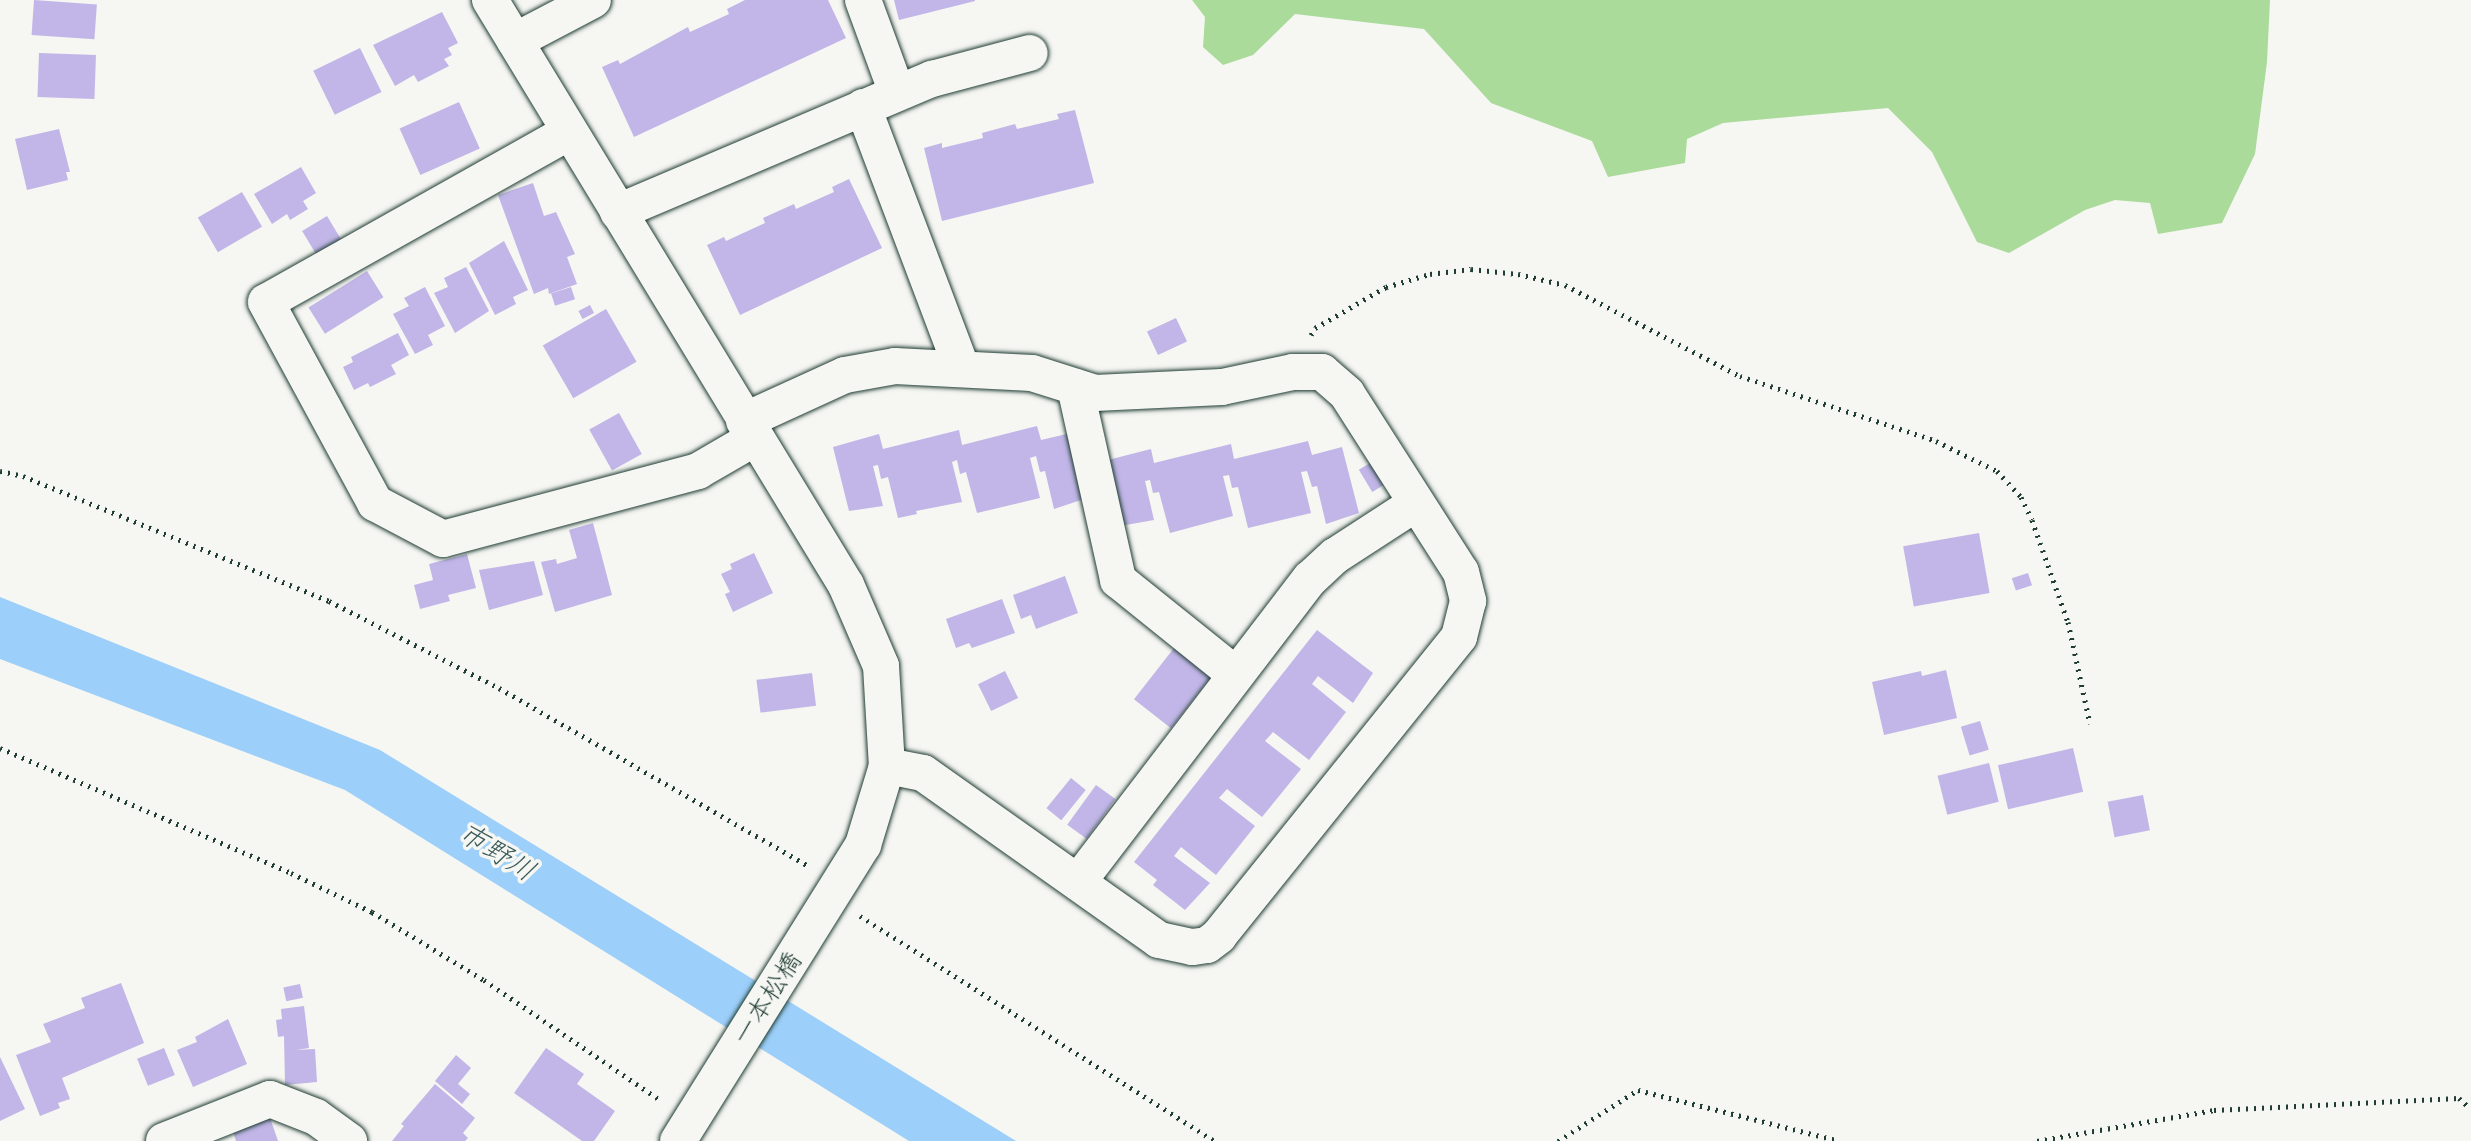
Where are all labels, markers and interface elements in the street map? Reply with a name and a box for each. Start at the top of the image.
water label: 市野川 [452,815,542,889]
street label: 一本松橋 [727,947,809,1051]

